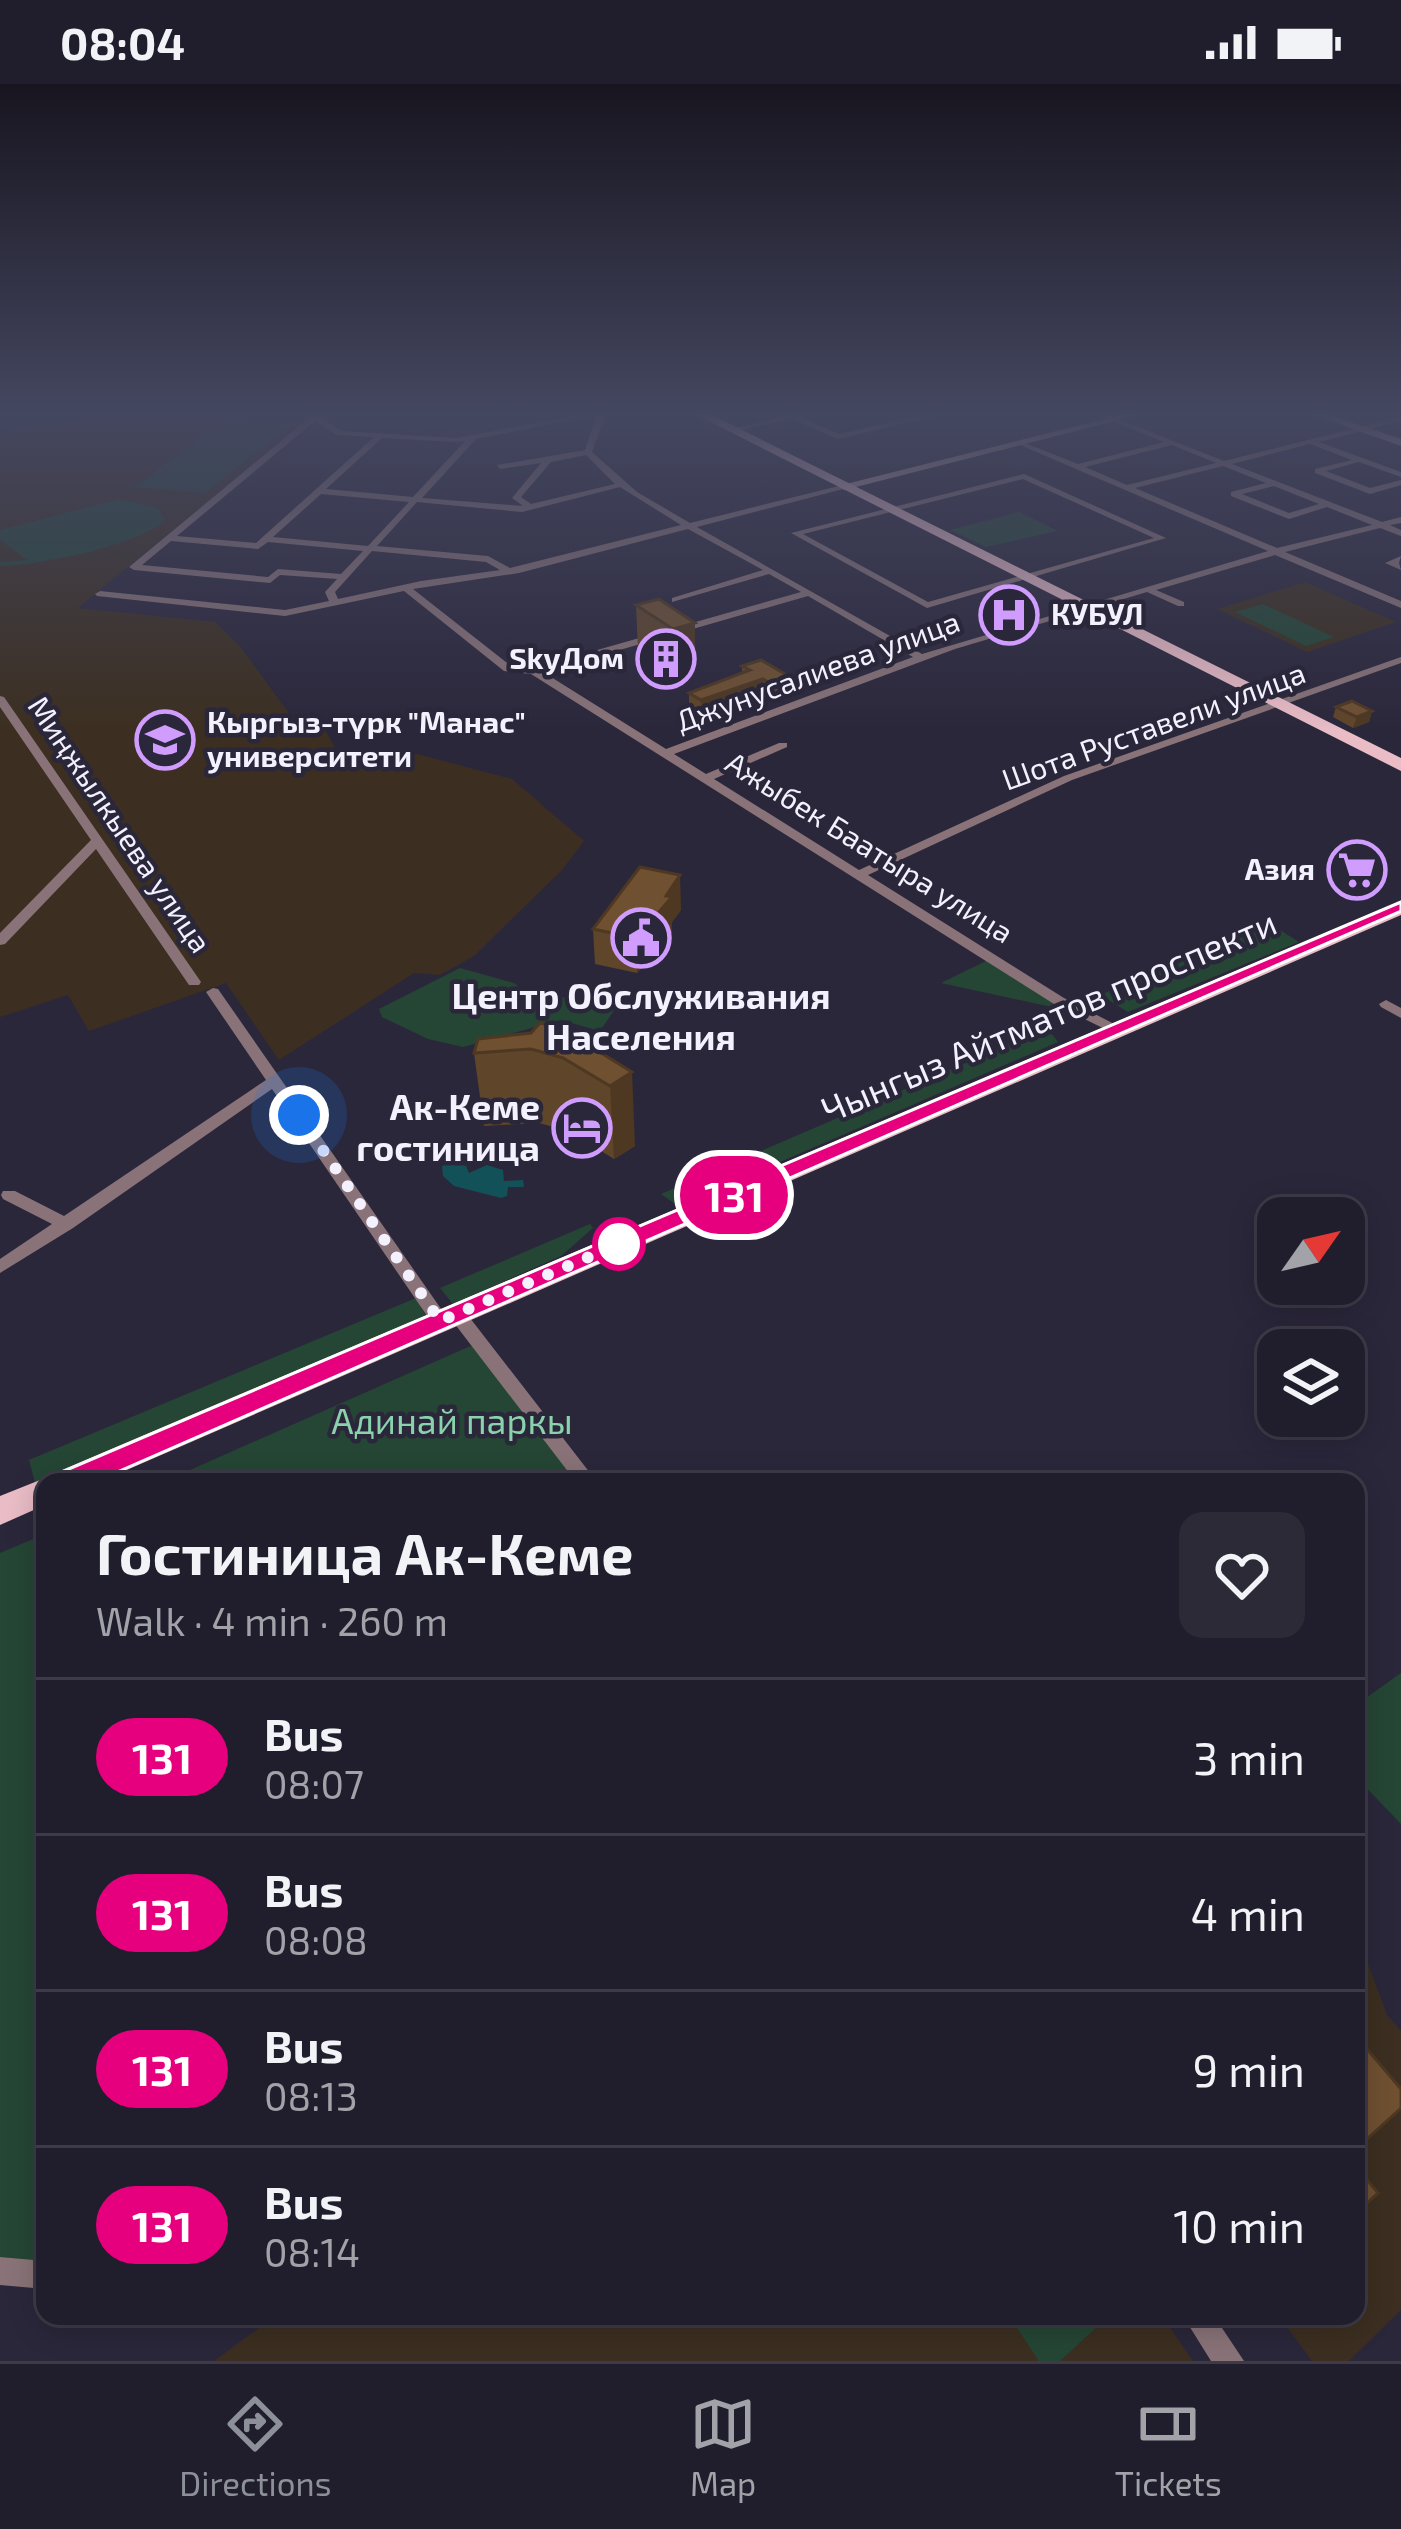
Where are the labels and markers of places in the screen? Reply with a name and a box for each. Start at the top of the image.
hospital icon: КУБУЛ [978,584,1040,646]
place label: КУБУЛ [1051,595,1143,631]
building icon: SkyДом [635,628,697,690]
place label: SkyДом [509,639,624,676]
place label: Кыргыз-түрк "Манас" университети [207,703,526,774]
school or university icon: Кыргыз-түрк "Манас" университети [134,709,196,771]
supermarket icon: Азия [1326,839,1388,901]
place label: Азия [1245,850,1315,886]
public building icon: Центр Обслуживания Населения [610,907,672,969]
place label: Центр Обслуживания Населения [451,973,831,1057]
place label: Ак-Кеме гостиница [356,1084,540,1168]
hotel icon: Ак-Кеме гостиница [551,1097,613,1159]
unlabelled marker [594,1219,644,1269]

